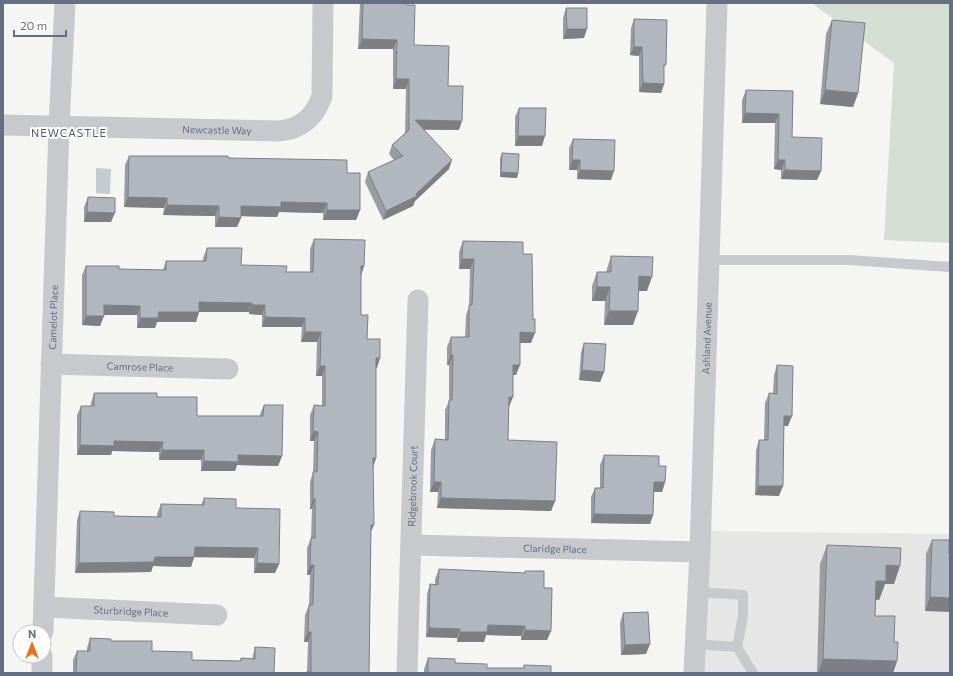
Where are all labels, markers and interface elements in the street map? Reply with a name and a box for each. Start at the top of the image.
scale bar [14,12,66,38]
text: 20 m [20,18,47,32]
street label: Newcastle Way [182,123,252,136]
district label: NEWCASTLE [31,126,107,139]
street label: Camelot Place [46,285,60,350]
street label: Ashland Avenue [700,302,714,374]
street label: Camrose Place [107,360,173,373]
street label: Ridgebrook Court [405,445,420,527]
street label: Claridge Place [523,542,587,555]
street label: Sturbridge Place [93,603,168,619]
north arrow [12,624,52,664]
text: N [28,627,36,640]

